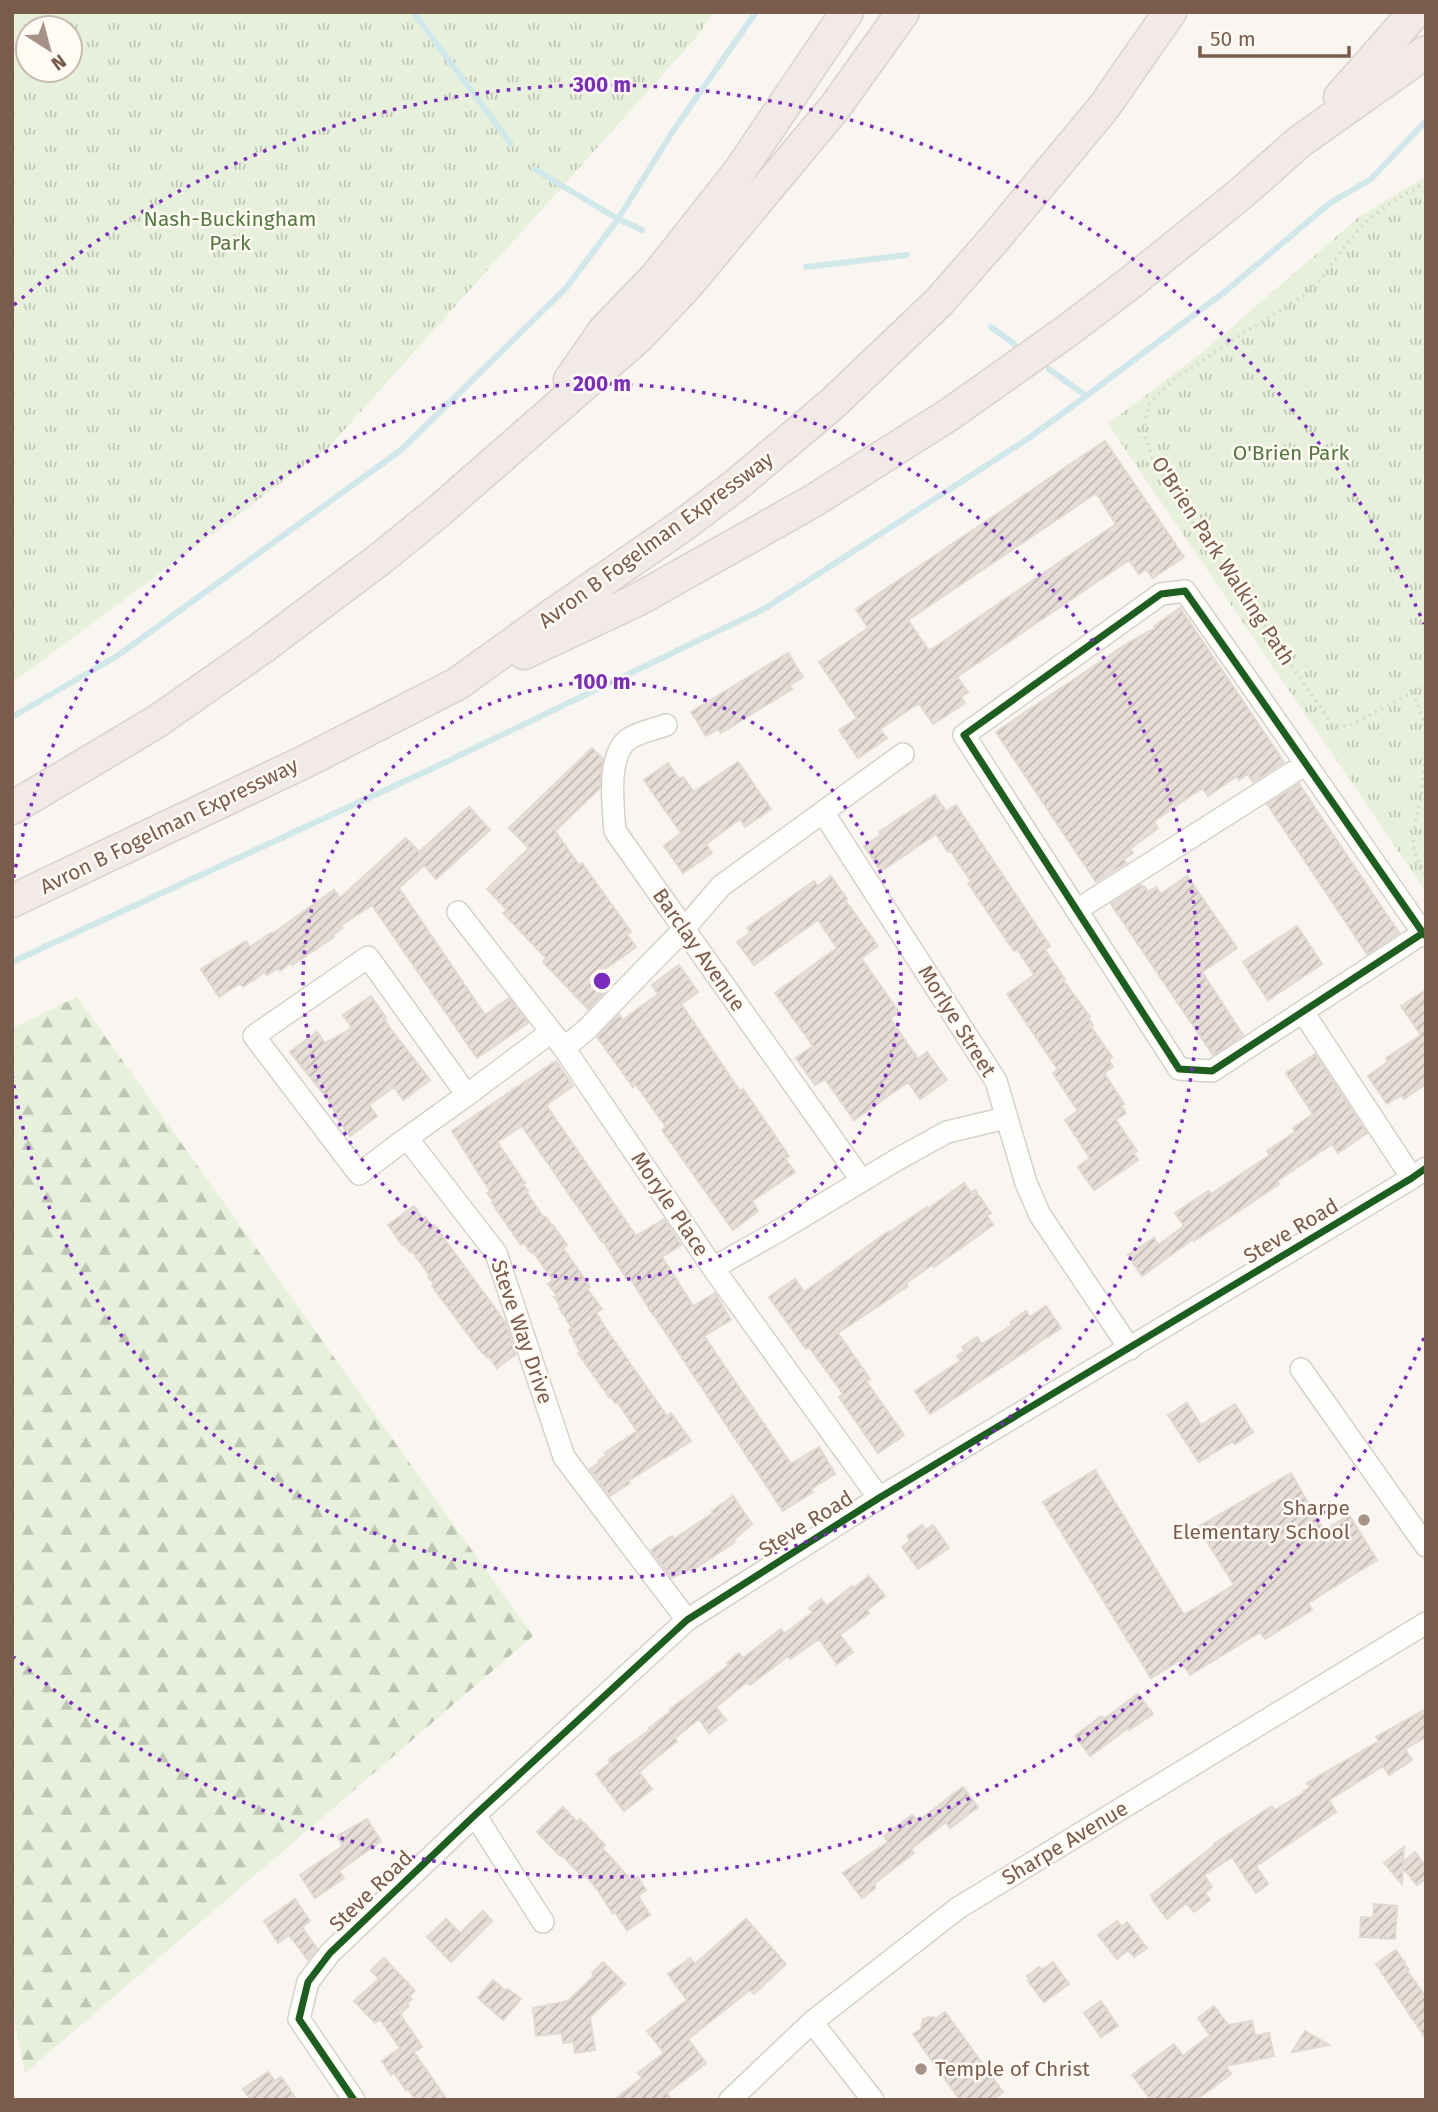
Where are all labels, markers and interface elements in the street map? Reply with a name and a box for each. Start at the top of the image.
north arrow [14,14,84,84]
scale bar [1200,14,1349,58]
text: 50 m [1210,26,1256,52]
text: N [47,49,71,75]
text: 300 m [572,72,631,98]
park label: Nash-Buckingham Park [144,206,316,256]
text: 200 m [573,371,631,397]
park label: O'Brien Park [1233,440,1350,466]
street label: Avron B Fogelman Expressway [533,446,779,634]
street label: O'Brien Park Walking Path [1146,452,1300,670]
text: 100 m [573,669,631,695]
street label: Avron B Fogelman Expressway [36,752,303,900]
street label: Barclay Avenue [647,883,751,1017]
street label: Morlye Street [912,960,1002,1082]
centre of rings [590,969,614,993]
street label: Moryle Place [625,1147,715,1261]
street label: Steve Road [1239,1193,1343,1269]
street label: Steve Way Drive [485,1257,559,1407]
street label: Steve Road [754,1485,858,1563]
place label: Sharpe Elementary School [1172,1495,1350,1545]
marker: Sharpe Elementary School [1356,1512,1372,1528]
street label: Sharpe Avenue [997,1795,1133,1891]
street label: Steve Road [324,1845,418,1937]
place label: Temple of Christ [935,2056,1090,2082]
marker: Temple of Christ [913,2061,929,2077]

